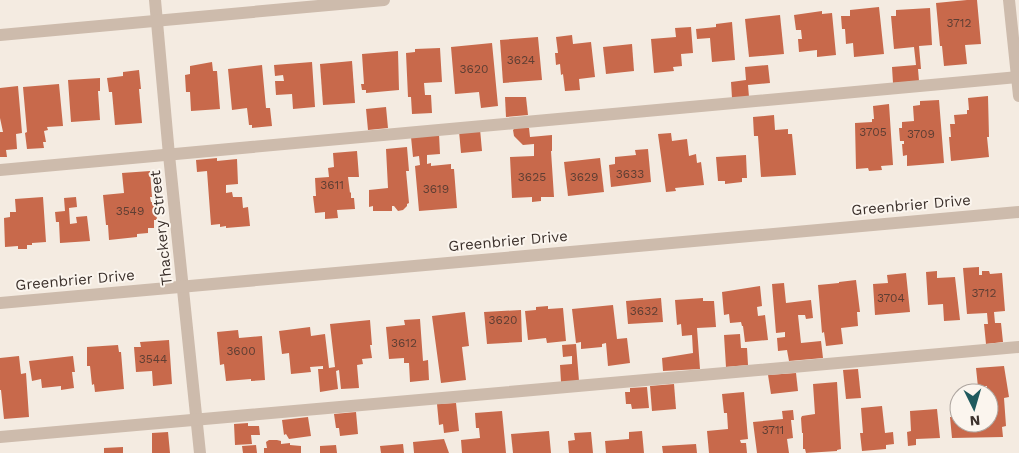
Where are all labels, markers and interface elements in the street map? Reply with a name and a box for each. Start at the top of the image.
house number: 3712 [947,16,971,30]
house number: 3624 [507,53,535,67]
house number: 3620 [460,62,488,76]
house number: 3705 [859,125,887,139]
house number: 3709 [907,127,935,141]
house number: 3633 [616,167,644,181]
street label: Thackery Street [146,169,176,286]
house number: 3625 [518,170,546,184]
house number: 3629 [570,170,598,184]
house number: 3611 [320,178,344,192]
house number: 3619 [423,182,449,196]
street label: Greenbrier Drive [851,191,971,219]
house number: 3549 [116,204,144,218]
street label: Greenbrier Drive [448,227,568,255]
street label: Greenbrier Drive [15,266,135,294]
house number: 3712 [972,286,996,300]
house number: 3704 [877,291,905,305]
house number: 3632 [630,304,658,318]
house number: 3620 [489,313,517,327]
house number: 3612 [391,336,417,350]
house number: 3600 [226,344,256,358]
house number: 3544 [139,352,167,366]
north arrow [949,383,999,433]
text: N [969,413,981,429]
house number: 3711 [762,423,784,437]

